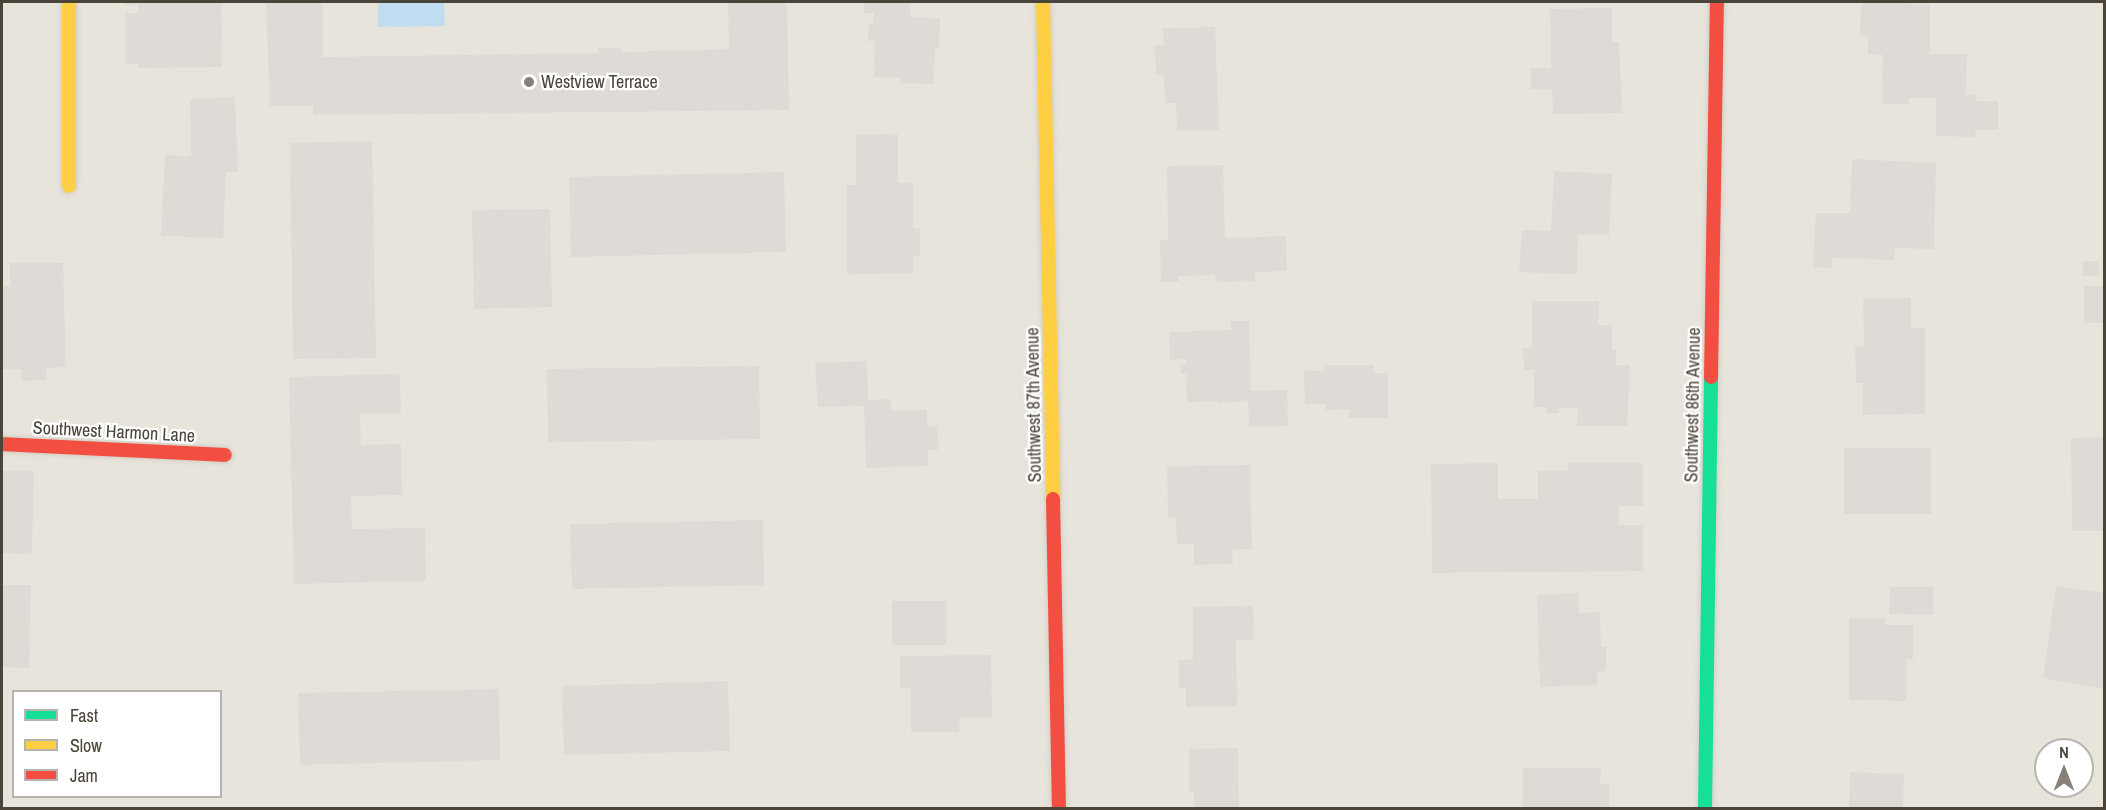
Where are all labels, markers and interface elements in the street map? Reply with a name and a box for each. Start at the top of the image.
place label: Westview Terrace [541,71,658,93]
marker: Westview Terrace [522,75,536,89]
street label: Southwest 87th Avenue [1022,327,1046,483]
street label: Southwest 86th Avenue [1681,327,1705,483]
street label: Southwest Harmon Lane [32,417,196,447]
legend [12,690,222,798]
text: Fast [70,703,98,728]
text: Slow [70,733,102,758]
north arrow [2034,738,2094,798]
text: N [2059,741,2069,763]
text: Jam [70,763,98,788]

